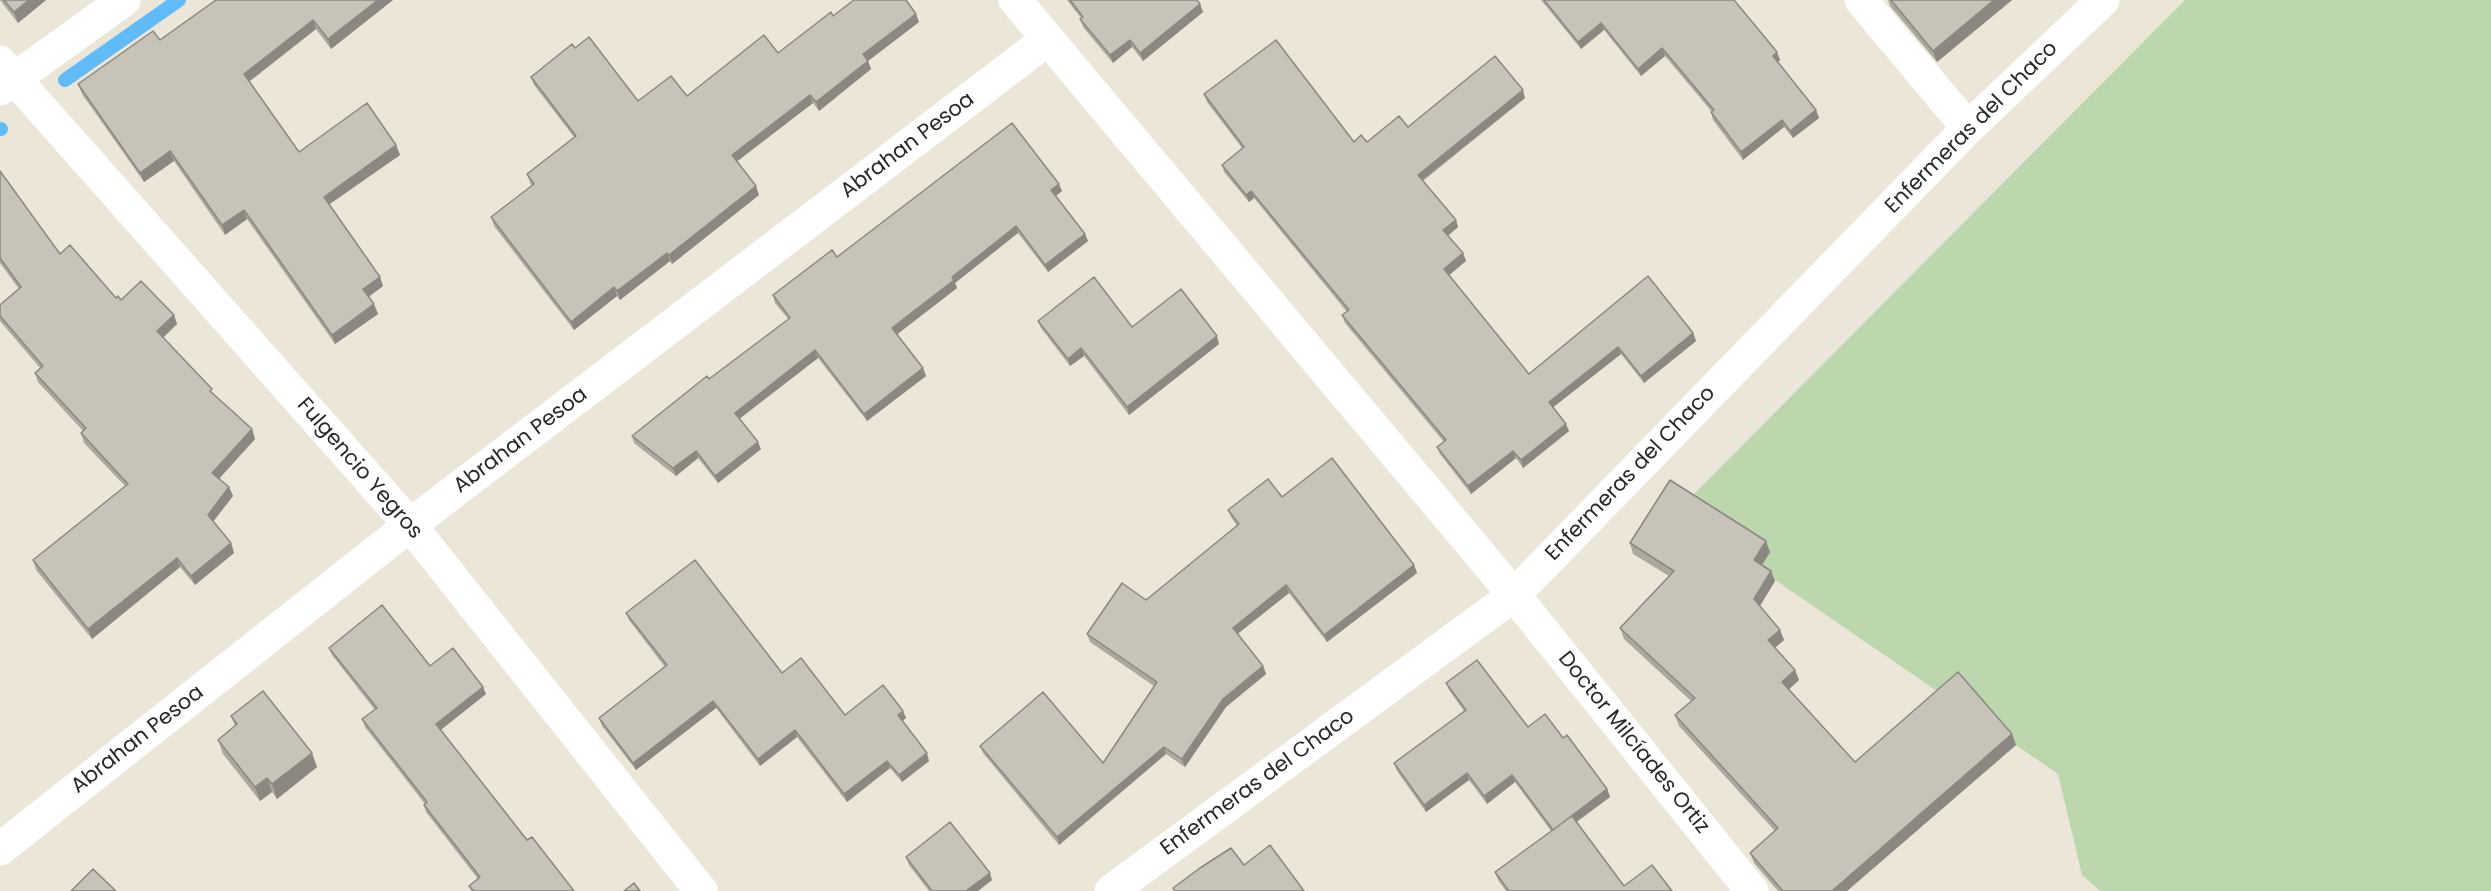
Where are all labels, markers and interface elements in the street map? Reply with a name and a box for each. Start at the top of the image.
street label: Enfermeras del Chaco [1881,37,2063,219]
street label: Abrahan Pesoa [836,88,980,204]
street label: Enfermeras del Chaco [1541,381,1721,567]
street label: Abrahan Pesoa [449,383,593,499]
street label: Fulgencio Yegros [291,393,427,545]
street label: Doctor Milcíades Ortiz [1552,647,1714,839]
street label: Abrahan Pesoa [67,681,209,799]
street label: Enfermeras del Chaco [1156,704,1360,862]

